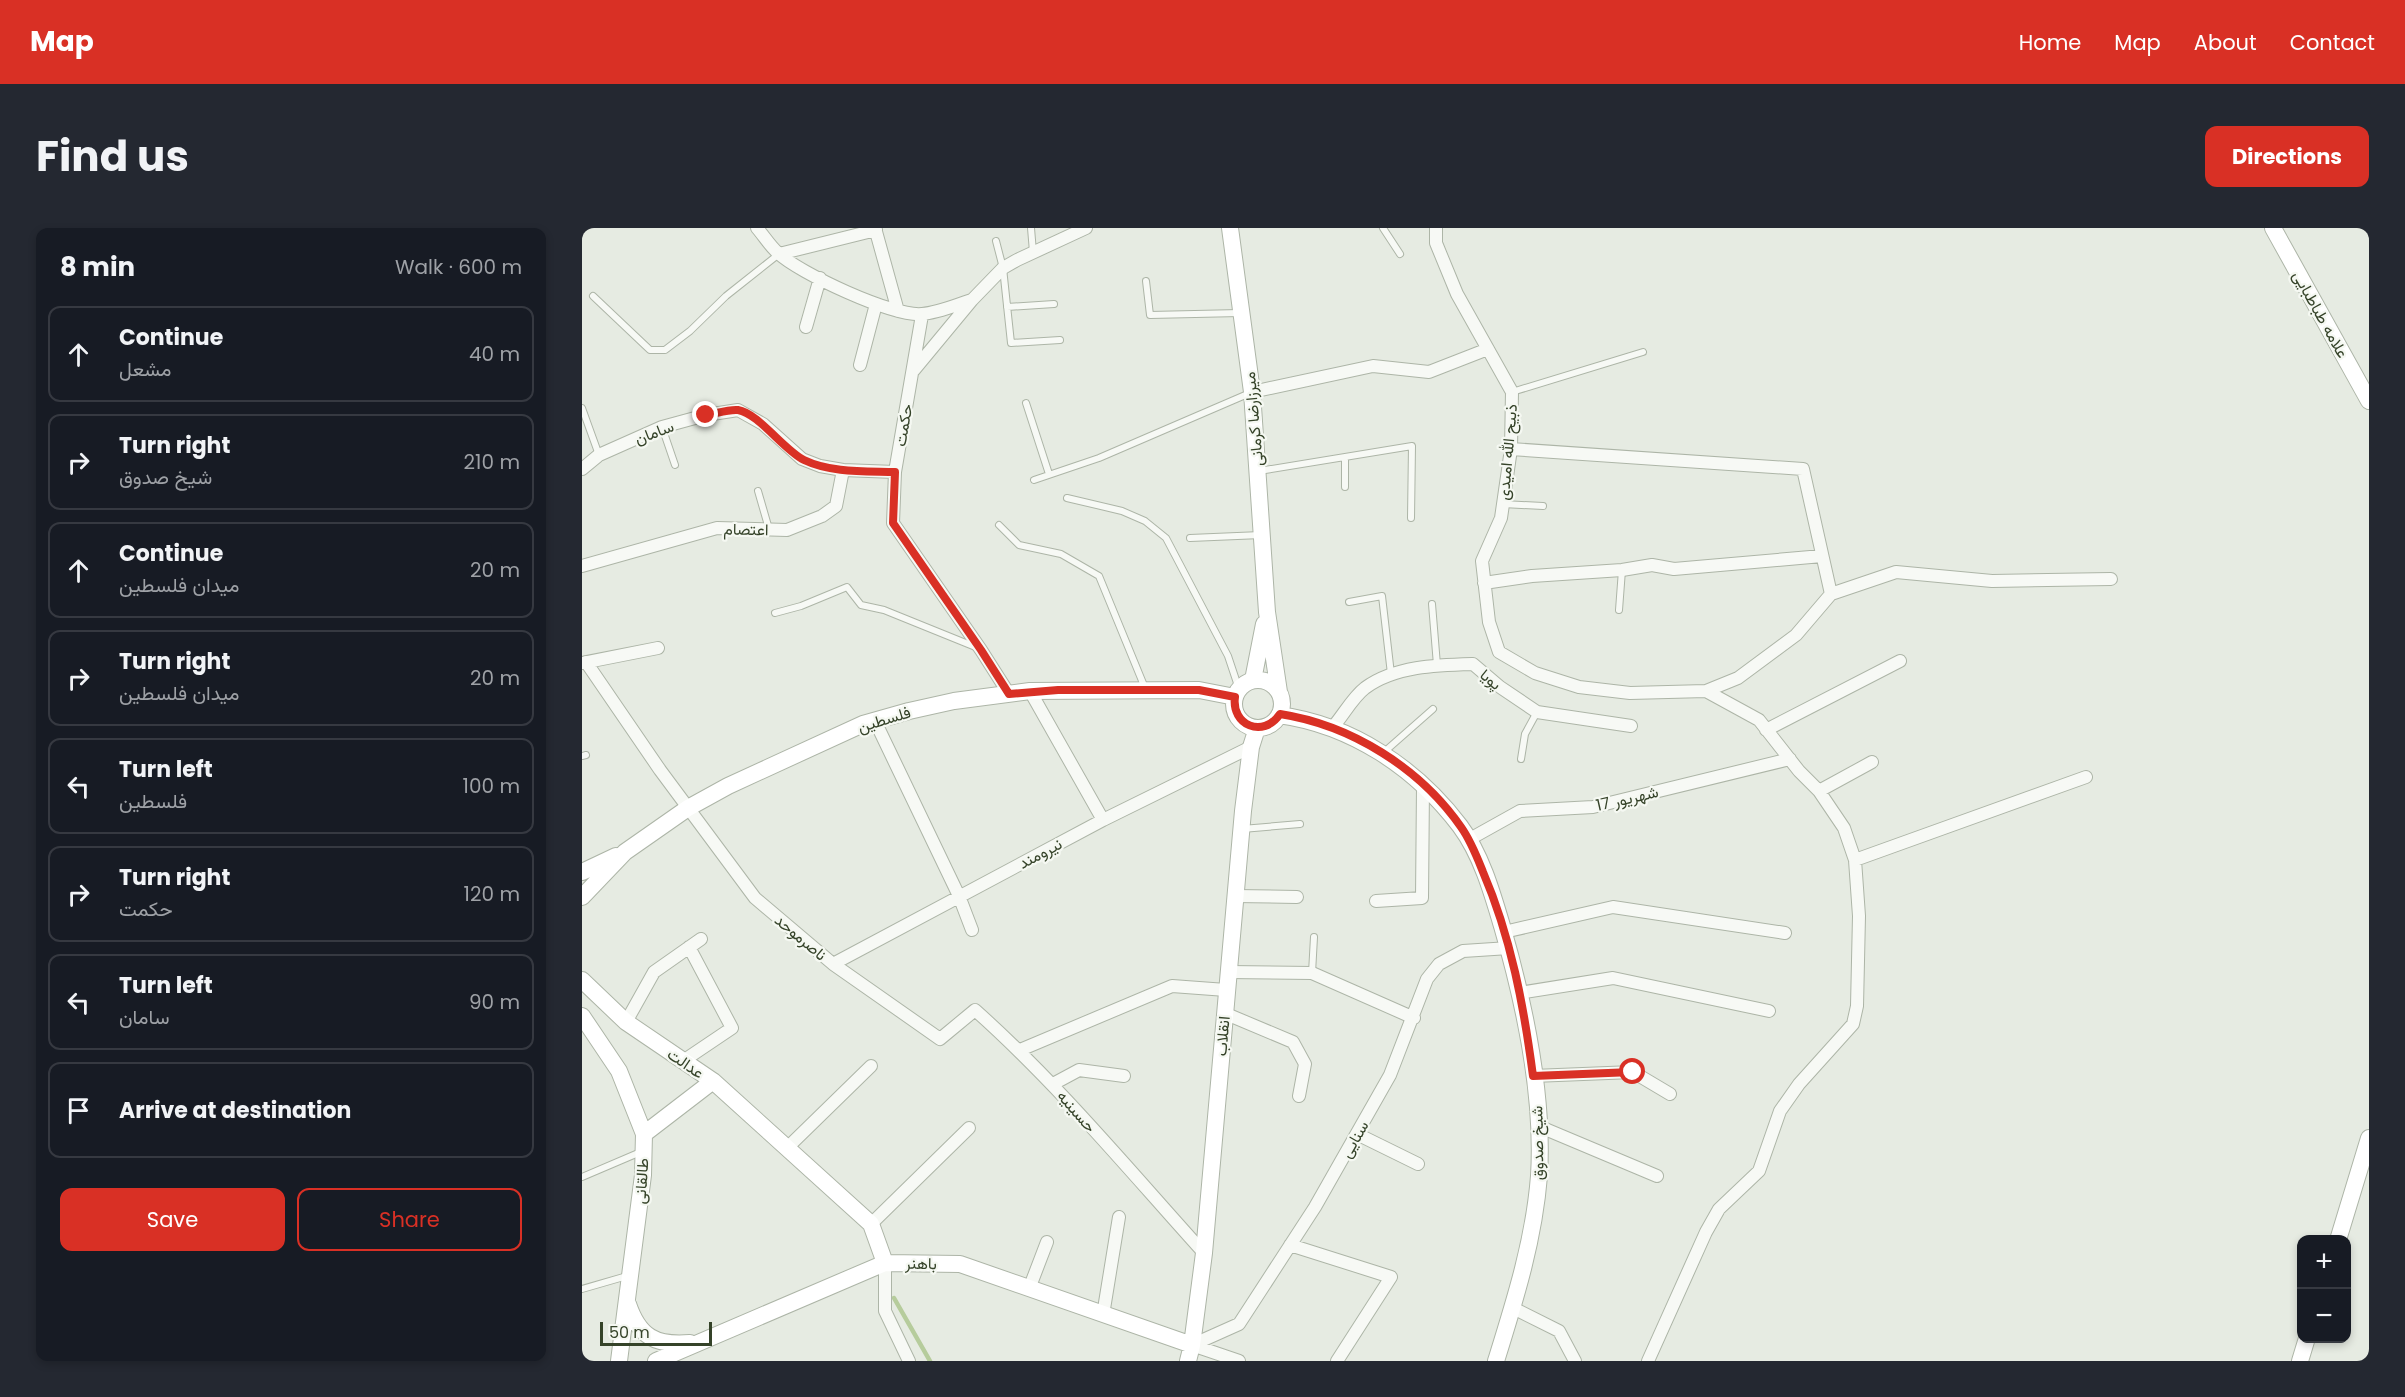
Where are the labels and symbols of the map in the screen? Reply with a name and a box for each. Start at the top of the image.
street label: علامه طباطبایی [2287,266,2354,362]
street label: میرزارضا کرمانی [1238,371,1269,467]
route end [692,401,718,427]
street label: حکمت [888,402,919,448]
street label: ذبیح الله امیدی [1492,403,1523,501]
street label: سامان [631,414,677,450]
street label: اعتصام [723,518,769,541]
street label: پویا [1475,663,1507,695]
street label: فلسطین [855,700,914,738]
street label: 17 شهریور [1594,780,1661,817]
street label: نیرومند [1014,832,1066,874]
street label: ناصرموحد [770,909,832,966]
street label: انقلاب [1209,1015,1236,1057]
street label: عدالت [663,1043,709,1084]
route start [1619,1058,1645,1084]
street label: حسینیه [1052,1085,1102,1138]
street label: شیخ صدوق [1525,1105,1550,1181]
street label: سنایی [1335,1116,1374,1162]
street label: طالقانی [628,1157,655,1205]
street label: باهنر [904,1252,937,1275]
scale bar [600,1319,712,1346]

